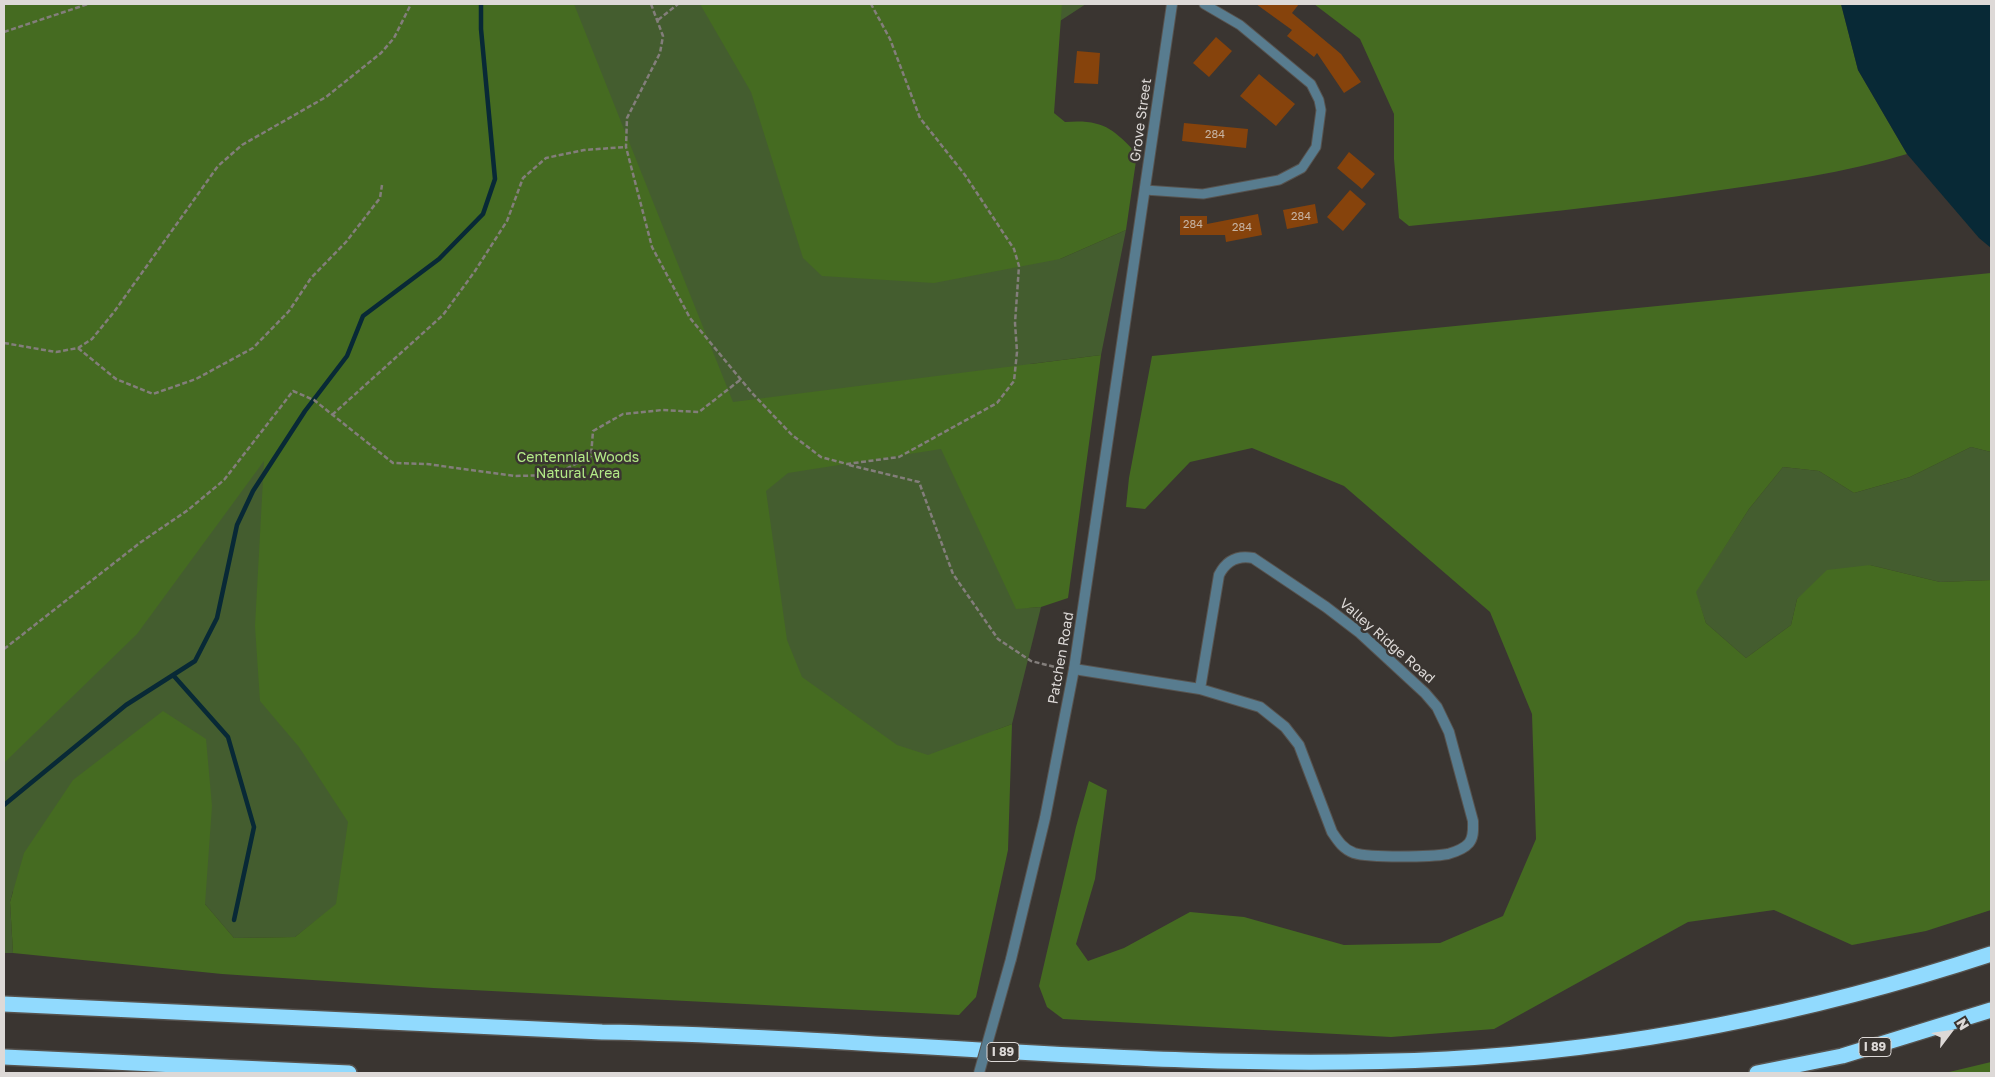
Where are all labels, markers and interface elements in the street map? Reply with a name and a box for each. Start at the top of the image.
street label: Grove Street [1127,77,1155,163]
house number: 284 [1205,128,1225,142]
house number: 284 [1291,210,1311,224]
house number: 284 [1183,218,1203,232]
house number: 284 [1232,221,1252,235]
park label: Centennial Woods Natural Area [517,450,639,482]
street label: Valley Ridge Road [1336,595,1438,687]
street label: Patchen Road [1045,611,1077,705]
north arrow [1925,1007,1975,1057]
text: N [1953,1015,1973,1033]
road number: I 89 [1859,1038,1891,1056]
road number: I 89 [987,1042,1019,1062]

